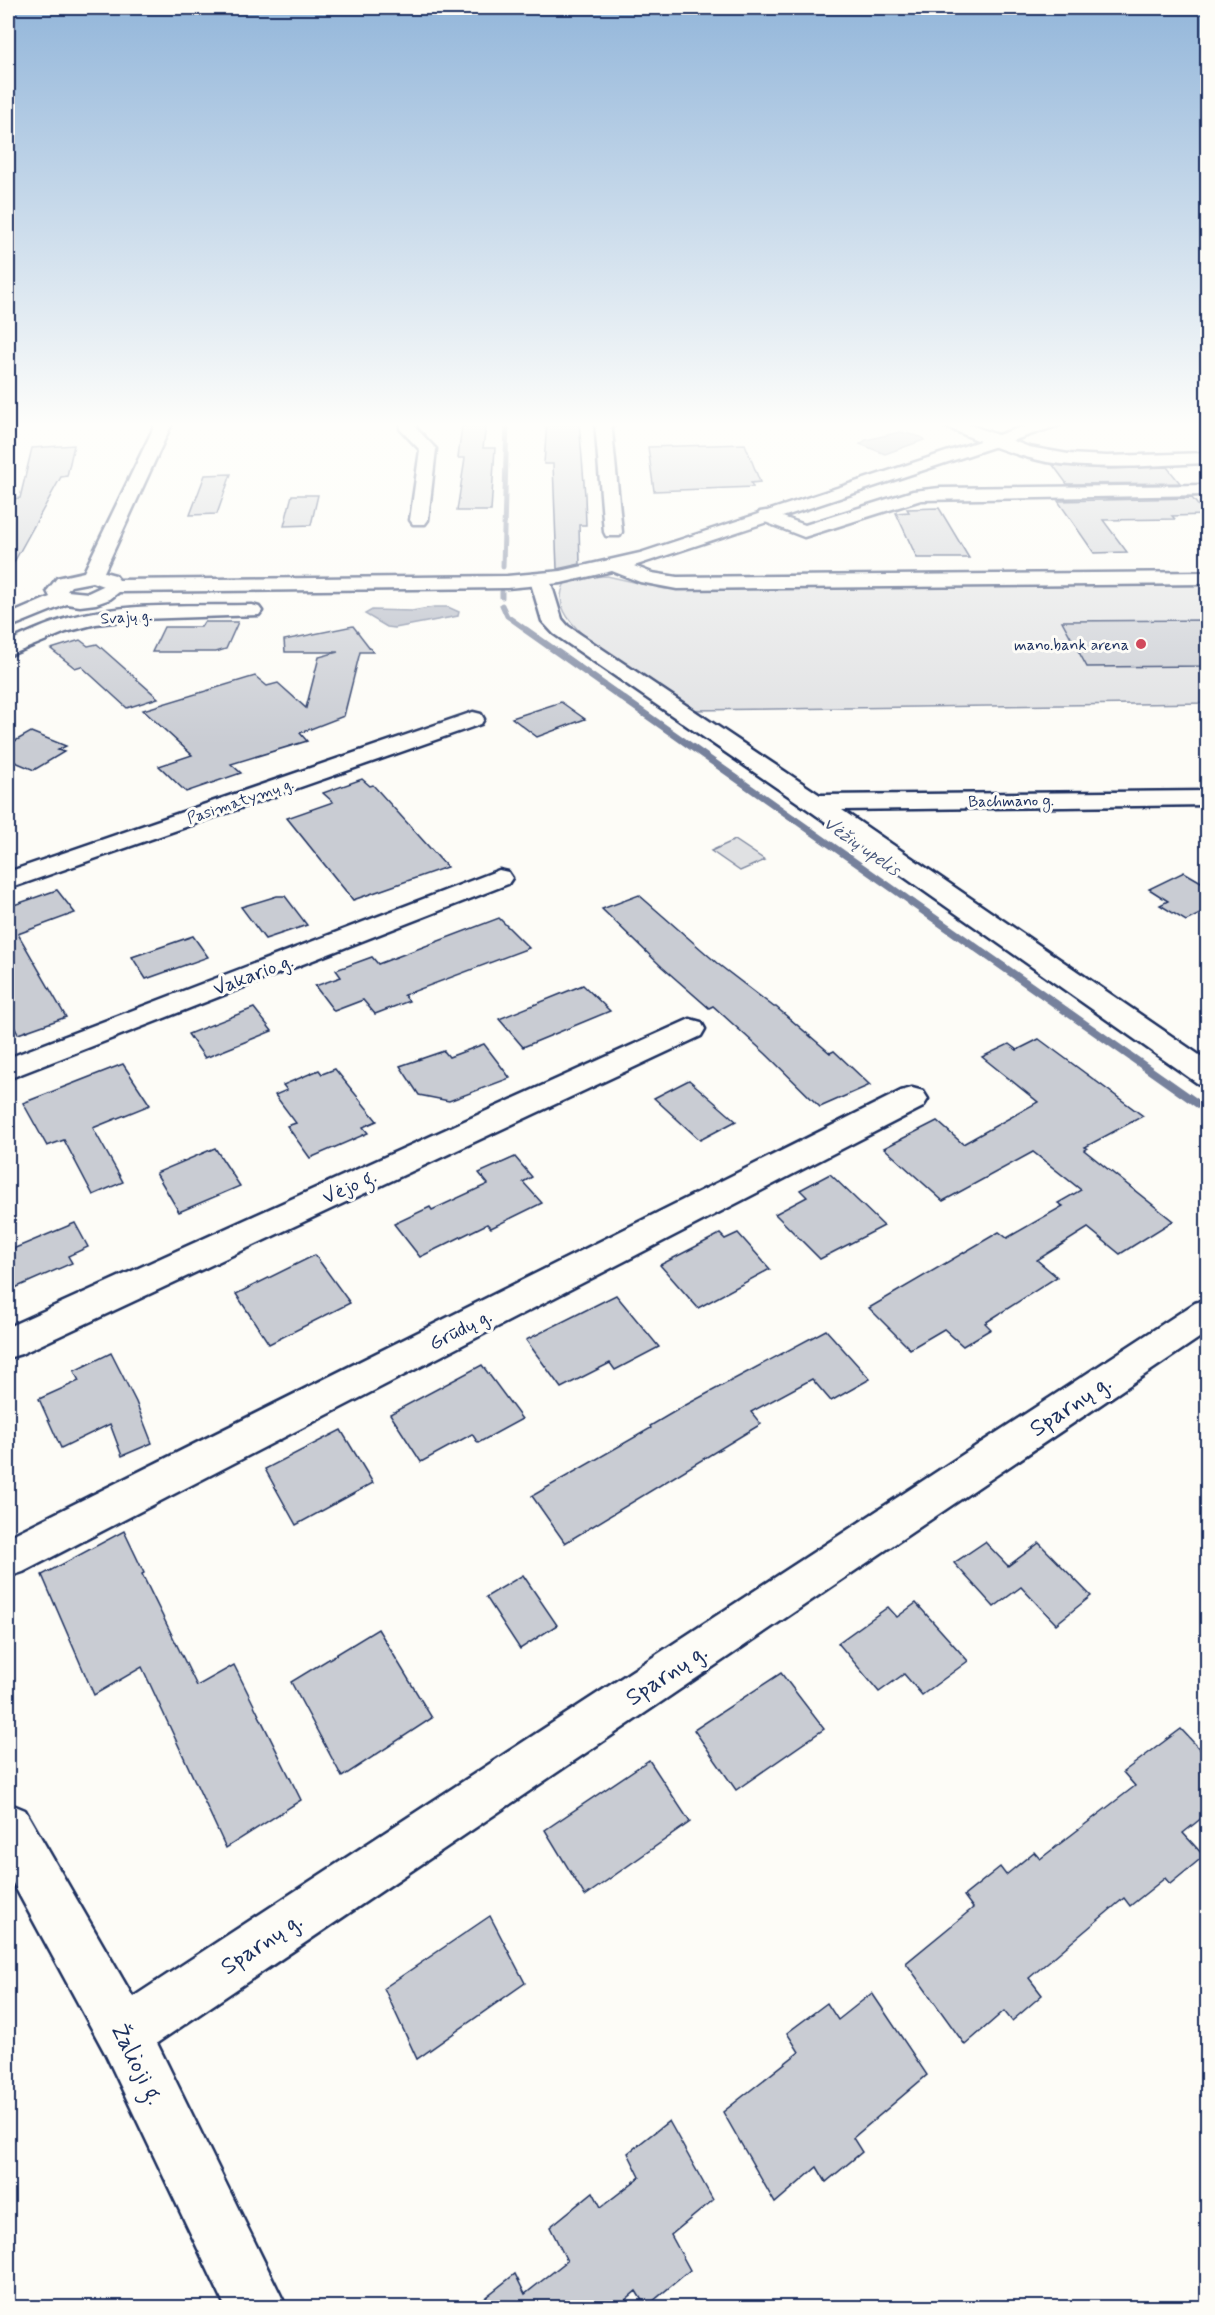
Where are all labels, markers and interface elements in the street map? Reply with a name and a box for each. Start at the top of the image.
street label: Svajų g. [100,605,153,630]
place label: mano.bank arena [1014,635,1129,656]
marker: mano.bank arena [1134,637,1148,651]
street label: Pasimatymų g. [184,773,297,830]
street label: Bachmano g. [968,790,1054,814]
water label: Vėžių upelis [818,812,906,883]
street label: Vakario g. [209,948,298,1003]
street label: Vėjo g. [318,1163,382,1213]
street label: Grūdų g. [425,1303,497,1358]
street label: Sparnų g. [1024,1368,1118,1445]
street label: Sparnų g. [620,1637,714,1714]
street label: Sparnų g. [215,1906,309,1983]
street label: Žalioji g. [100,2019,170,2112]

